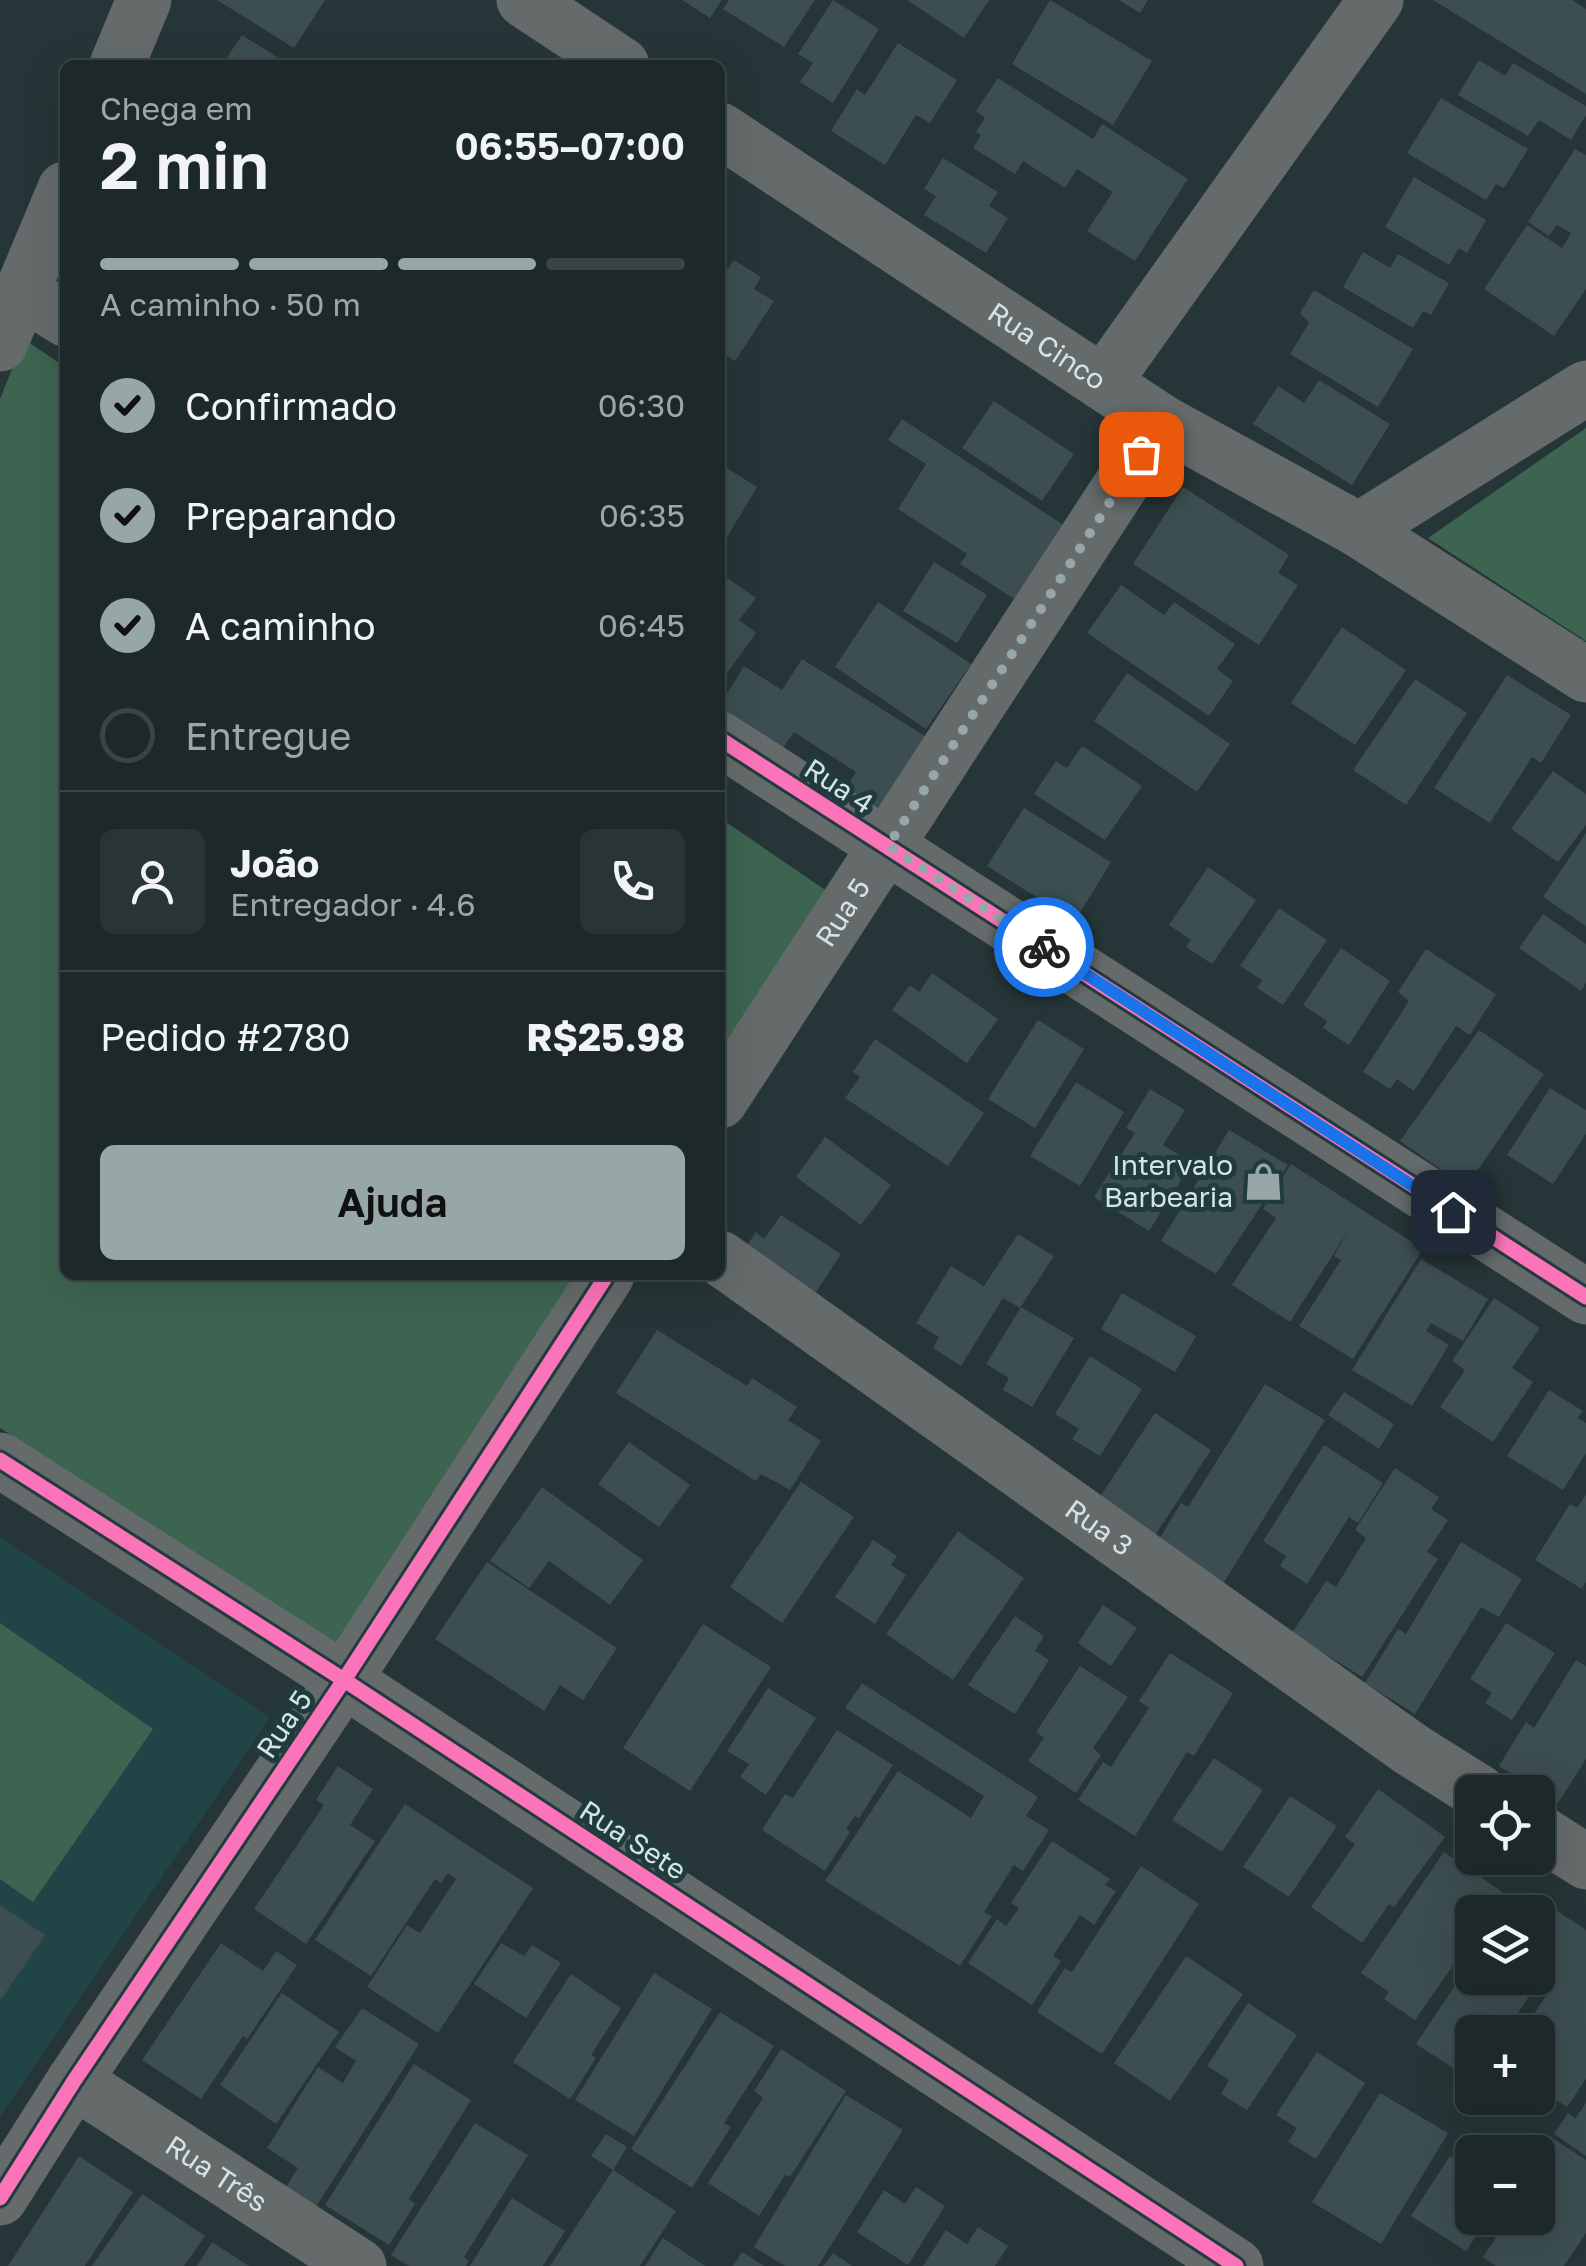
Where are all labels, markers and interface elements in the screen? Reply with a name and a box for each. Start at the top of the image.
text: Chega em [100,89,253,127]
text: 06:55–07:00 [454,123,685,168]
text: 2 min [100,125,269,203]
text: A caminho · 50 m [100,285,361,323]
street label: Rua Cinco [982,295,1112,396]
icon: check [100,378,155,433]
text: Confirmado [185,383,397,428]
text: 06:30 [598,386,685,424]
pin [1099,412,1184,497]
icon: bag [1114,427,1169,482]
icon: check [100,488,155,543]
text: Preparando [185,493,397,538]
text: 06:35 [599,496,685,534]
icon: check [100,598,155,653]
text: A caminho [185,603,376,648]
text: 06:45 [598,606,685,644]
text: Entregue [185,713,351,758]
street label: Rua 4 [799,751,880,820]
button: person [100,829,205,934]
button: phone [580,829,685,934]
text: João [230,840,319,885]
street label: Rua 5 [808,872,876,952]
text: Entregador · 4.6 [230,885,476,923]
courier [994,897,1094,997]
icon: bike [1017,920,1072,975]
text: Pedido #2780 [100,1014,351,1059]
text: R$25.98 [526,1014,685,1059]
button: Ajuda [100,1145,685,1260]
place label: Intervalo Barbearia [1104,1148,1233,1213]
shop icon: Intervalo Barbearia [1242,1160,1284,1202]
pin [1411,1170,1496,1255]
icon: home [1426,1185,1481,1240]
street label: Rua 3 [1059,1492,1139,1562]
street label: Rua 5 [249,1684,318,1764]
map controls [1455,1775,1555,2235]
button: locate [1455,1775,1555,1875]
street label: Rua Sete [574,1793,693,1886]
button: layers [1455,1895,1555,1995]
button: + [1455,2015,1555,2115]
street label: Rua Três [160,2128,274,2218]
button: − [1455,2135,1555,2235]

